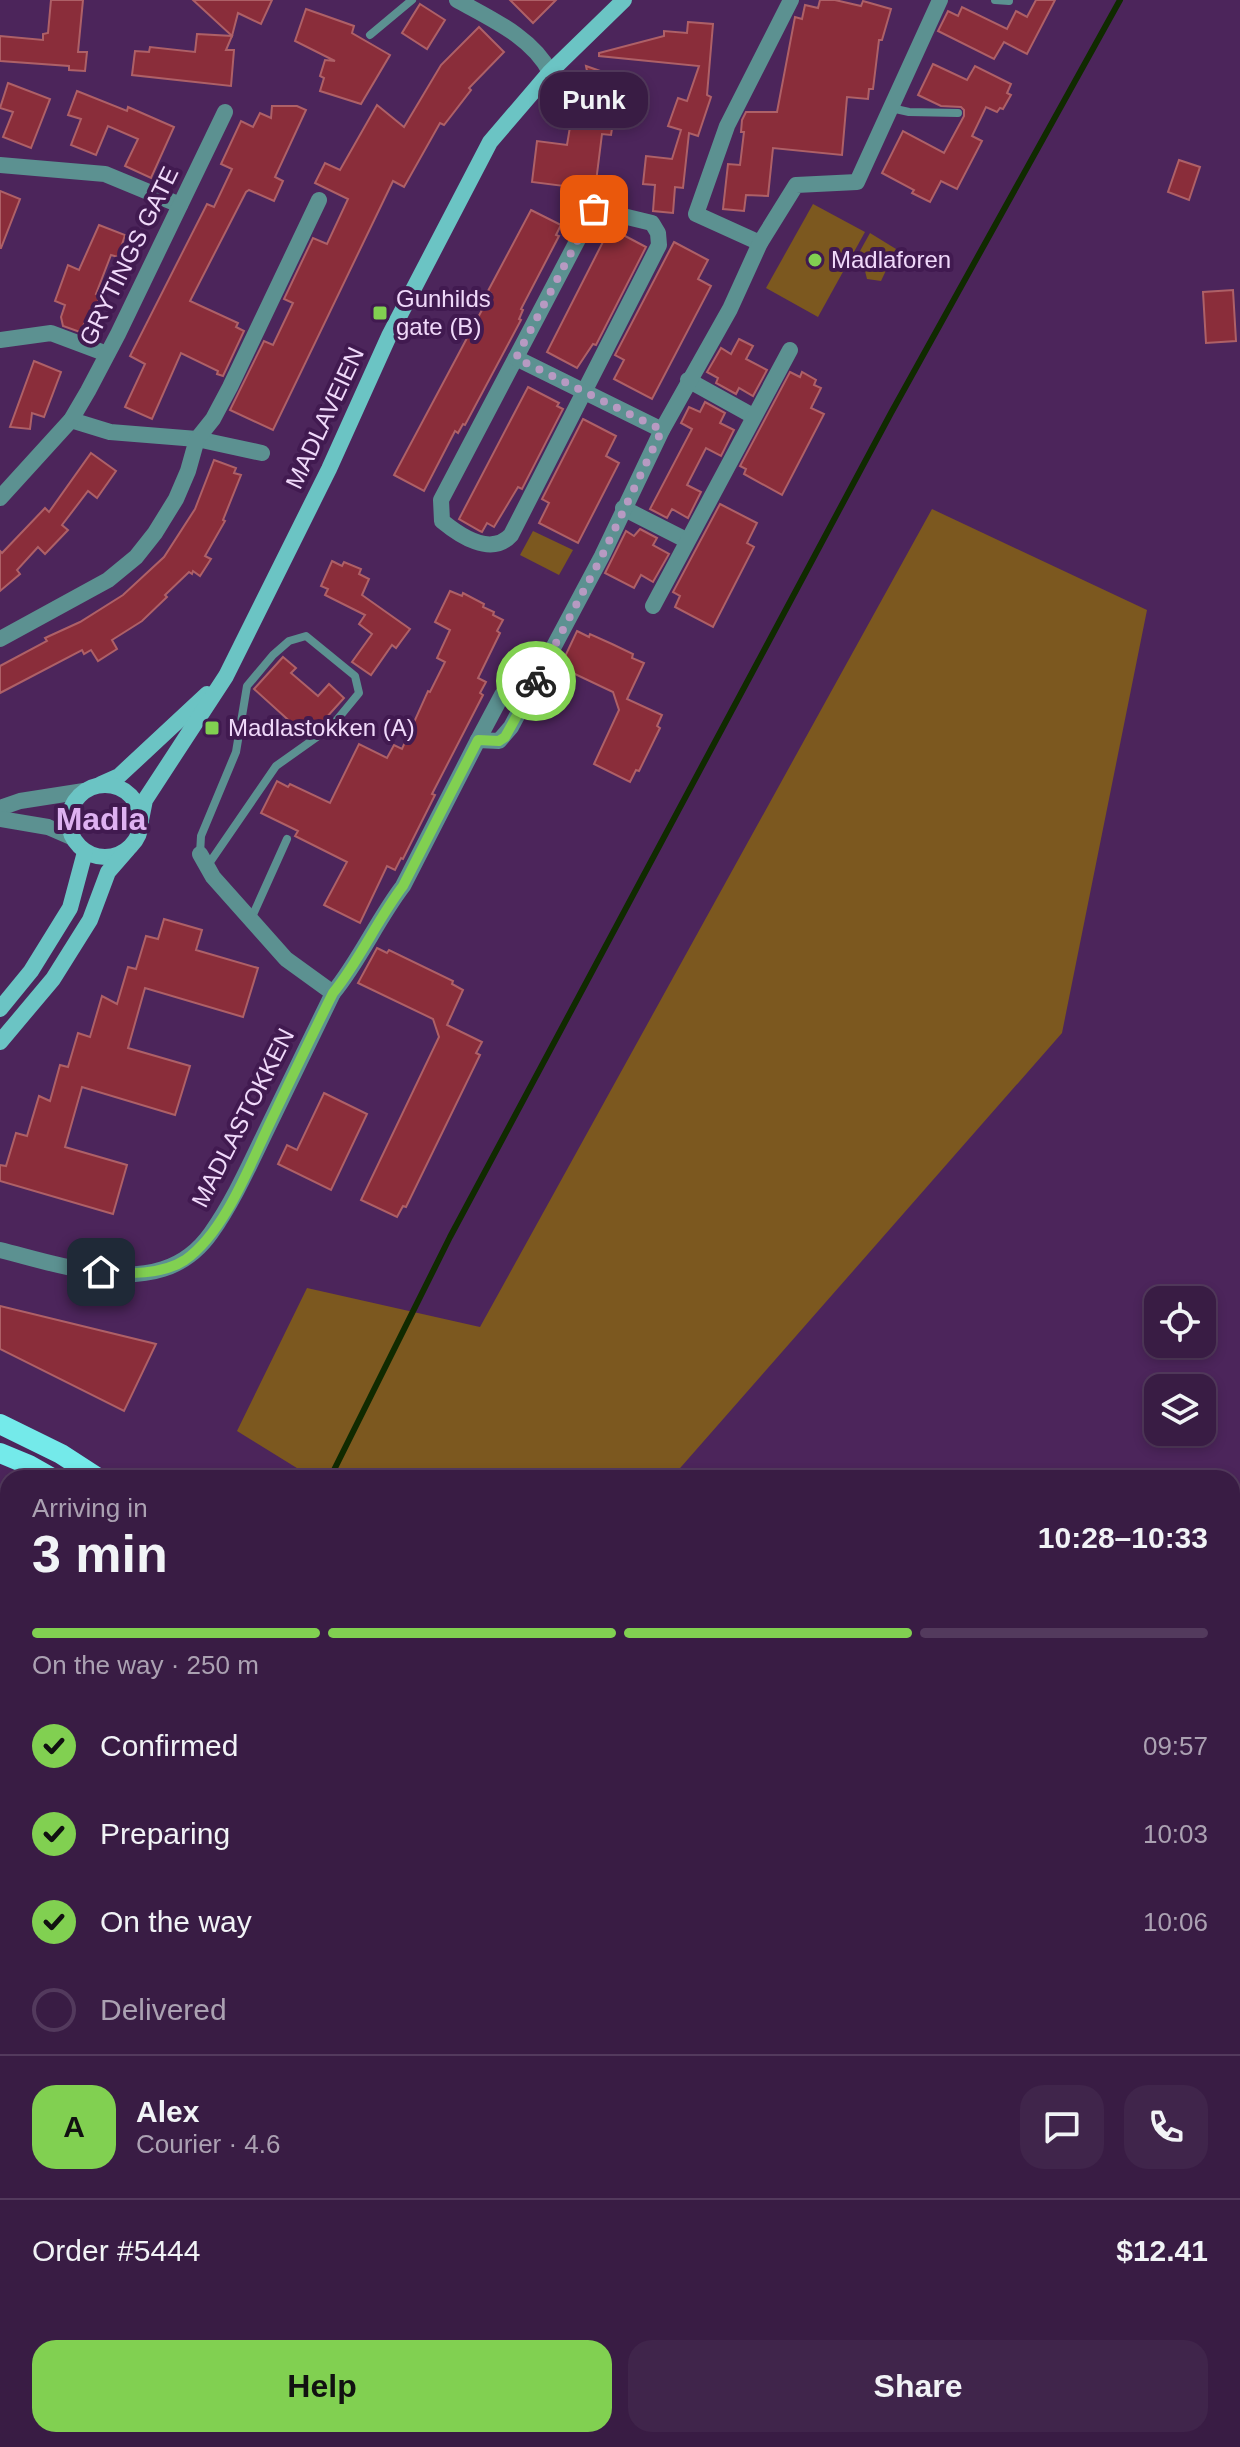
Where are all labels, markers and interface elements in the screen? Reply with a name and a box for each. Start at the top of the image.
callout: Punk [540,73,648,129]
text: Punk [562,85,626,115]
street label: GRYTINGS GATE [74,162,183,349]
pin [560,175,628,243]
icon: bag [572,187,616,231]
place label: Madlaforen [831,246,951,273]
marker: Madlaforen [806,251,824,269]
place label: Gunhilds gate (B) [396,285,491,340]
marker: Gunhilds gate (B) [371,304,389,322]
street label: MADLAVEIEN [280,343,369,493]
courier [496,641,576,721]
icon: bike [514,659,558,703]
place label: Madlastokken (A) [228,714,415,741]
marker: Madlastokken (A) [203,719,221,737]
district label: Madla [56,801,147,837]
street label: MADLASTOKKEN [186,1024,299,1212]
pin [67,1238,135,1306]
icon: home [79,1250,123,1294]
map controls [1144,1286,1216,1446]
button: locate [1144,1286,1216,1358]
button: layers [1144,1374,1216,1446]
text: Arriving in [32,1493,148,1523]
text: 10:28–10:33 [1038,1521,1208,1554]
text: 3 min [32,1525,168,1583]
text: On the way · 250 m [32,1650,259,1680]
icon: check [32,1724,76,1768]
text: Confirmed [100,1729,238,1762]
text: 09:57 [1143,1731,1208,1761]
icon: check [32,1812,76,1856]
text: Preparing [100,1817,230,1850]
text: 10:03 [1143,1819,1208,1849]
icon: check [32,1900,76,1944]
text: On the way [100,1905,252,1938]
text: 10:06 [1143,1907,1208,1937]
text: Delivered [100,1993,227,2026]
button: chat [1020,2085,1104,2169]
button: phone [1124,2085,1208,2169]
text: Alex [136,2095,199,2128]
text: A [63,2110,85,2143]
text: Courier · 4.6 [136,2129,281,2159]
text: Order #5444 [32,2234,200,2267]
text: $12.41 [1116,2234,1208,2267]
button: Help [32,2340,612,2432]
button: Share [628,2340,1208,2432]

